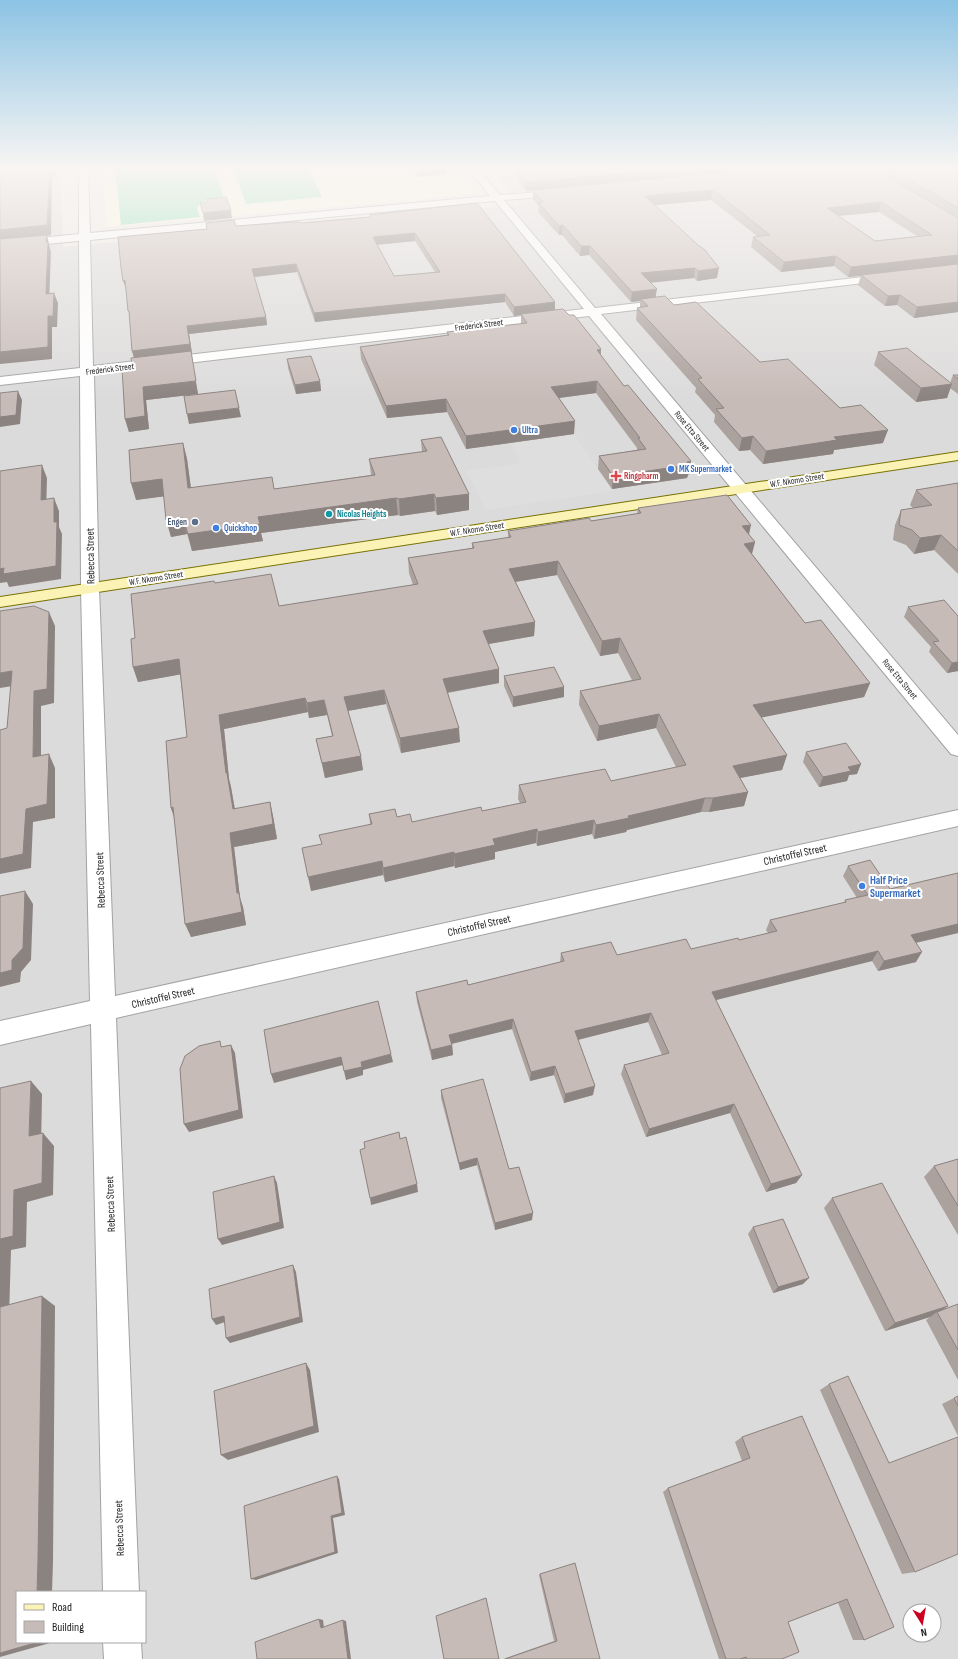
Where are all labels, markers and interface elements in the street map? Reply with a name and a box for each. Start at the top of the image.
street label: Frederick Street [454,317,504,334]
street label: Frederick Street [85,361,135,378]
street label: Rose Etta Street [672,409,712,454]
marker: Ultra [509,425,519,435]
place label: Ultra [522,425,538,436]
marker: MK Supermarket [666,464,676,474]
place label: MK Supermarket [679,464,732,475]
marker: Ringpharm [611,471,621,481]
place label: Ringpharm [624,471,658,482]
street label: W.F. Nkomo Street [769,471,825,490]
marker: Nicolas Heights [324,509,334,519]
place label: Nicolas Heights [337,509,387,520]
place label: Engen [168,517,187,528]
marker: Engen [190,517,200,527]
street label: W.F. Nkomo Street [449,520,505,539]
marker: Quickshop [211,523,221,533]
place label: Quickshop [224,523,257,534]
street label: Rebecca Street [83,527,97,584]
street label: W.F. Nkomo Street [128,569,184,588]
street label: Rose Etta Street [880,657,920,702]
street label: Christoffel Street [762,841,829,868]
street label: Rebecca Street [93,851,108,908]
place label: Half Price Supermarket [870,874,921,900]
marker: Half Price Supermarket [857,881,867,891]
street label: Christoffel Street [446,912,513,939]
street label: Christoffel Street [130,984,197,1011]
street label: Rebecca Street [103,1175,118,1232]
street label: Rebecca Street [112,1499,127,1556]
legend [16,1591,146,1643]
text: Road [52,1600,72,1615]
north arrow [902,1603,942,1643]
text: Building [52,1620,84,1635]
text: N [920,1625,928,1639]

